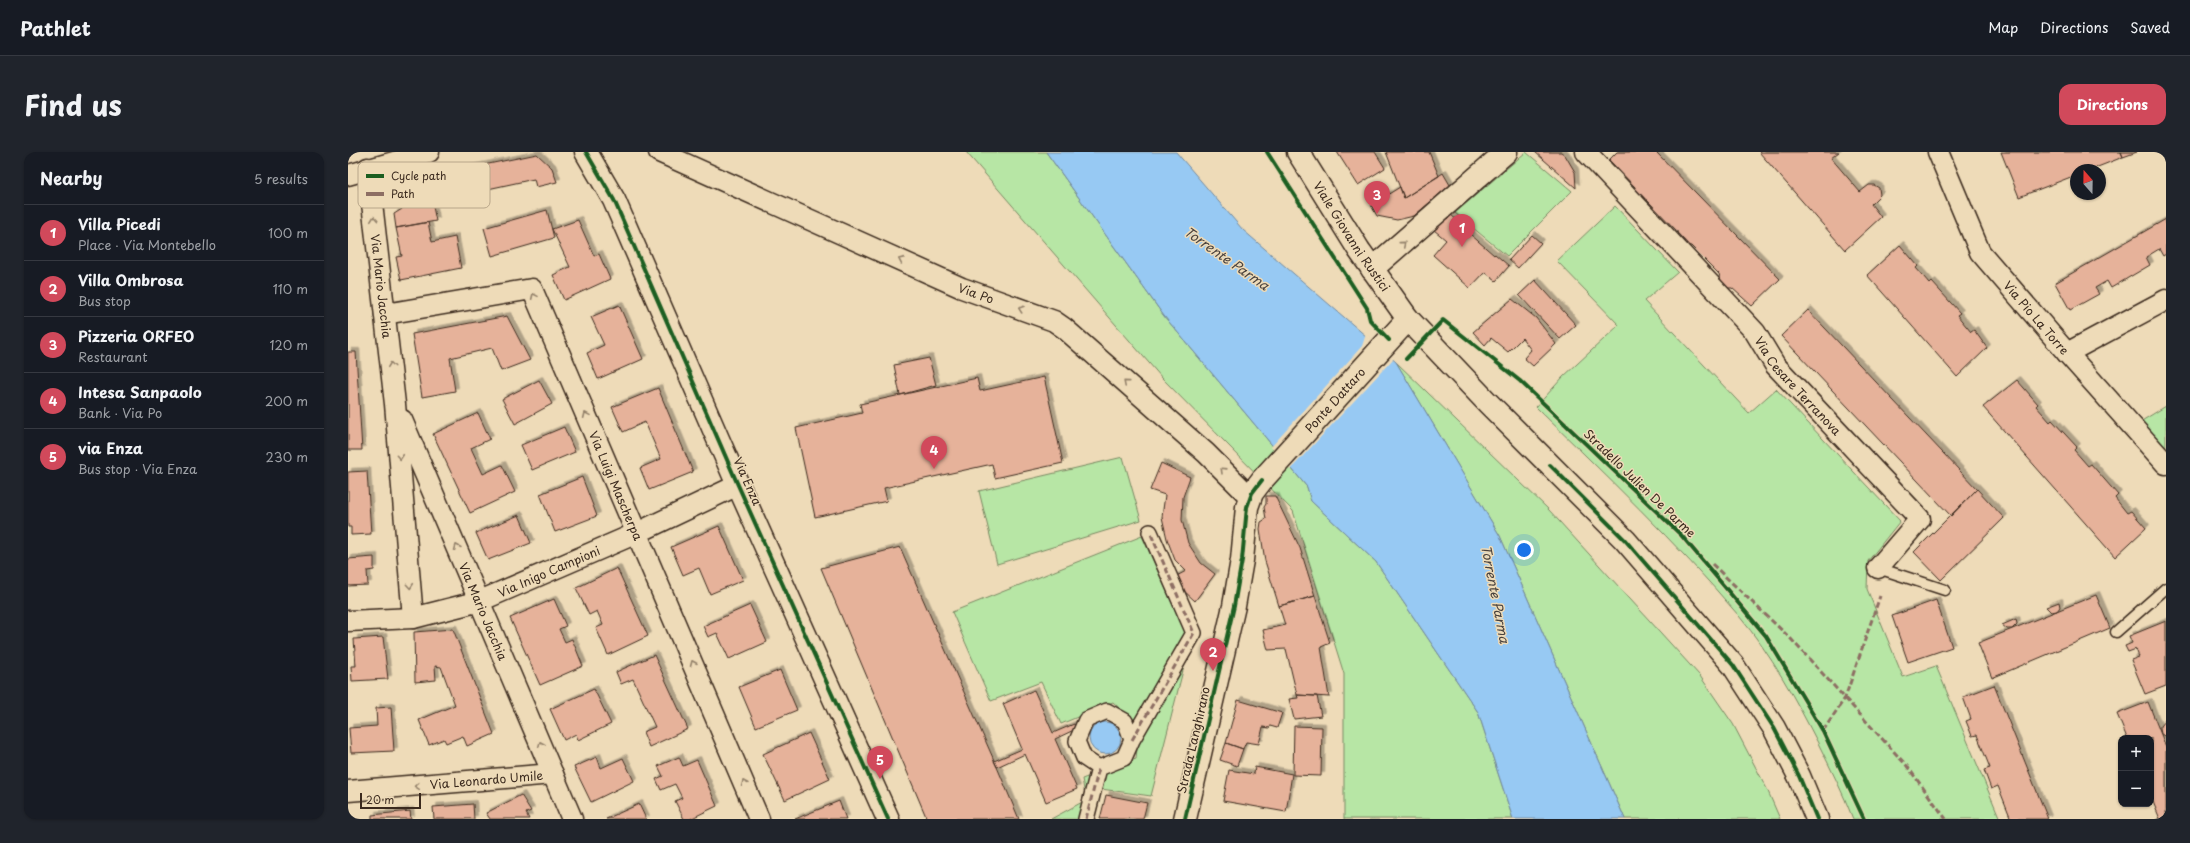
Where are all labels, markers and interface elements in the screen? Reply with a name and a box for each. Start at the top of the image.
text: Pathlet [20,14,91,42]
text: Map [1988,17,2018,38]
text: Directions [2040,17,2108,38]
text: Saved [2130,17,2170,38]
text: Find us [24,83,122,126]
button: Directions [2059,84,2166,125]
legend [358,162,490,208]
north arrow [2070,164,2106,200]
text: Nearby [40,165,102,191]
text: Cycle path [391,167,446,184]
text: 5 results [254,169,308,188]
street label: Viale Giovanni Rustici [1309,178,1395,295]
pin: 3 [1364,181,1390,214]
text: Path [391,185,415,202]
text: Villa Picedi [78,212,161,235]
pin: 1 [1449,214,1475,247]
one-way arrow [370,216,379,222]
water label: Torrente Parma [1181,222,1274,295]
text: 1 [50,223,56,242]
text: 100 m [268,223,308,242]
street label: Via Mario Jacchia [367,233,397,340]
text: Place · Via Montebello [78,235,216,254]
one-way arrow [1398,242,1405,249]
one-way arrow [897,257,905,265]
text: Villa Ombrosa [78,268,184,291]
street label: Via Pio La Torre [1999,277,2074,359]
street label: Via Po [956,278,997,308]
text: 2 [48,279,58,298]
text: 110 m [273,279,308,298]
text: Bus stop [78,291,131,310]
one-way arrow [531,293,539,300]
one-way arrow [1018,305,1025,314]
text: Pizzeria ORFEO [78,324,194,347]
street label: Via Cesare Terranova [1751,333,1846,440]
text: 3 [49,335,57,354]
text: 120 m [269,335,308,354]
text: Restaurant [78,347,148,366]
one-way arrow [386,362,395,368]
street label: Ponte Dattaro [1300,363,1369,436]
text: Intesa Sanpaolo [78,380,202,403]
one-way arrow [1123,380,1131,387]
text: 4 [49,391,57,410]
text: 200 m [265,391,308,410]
text: Bank · Via Po [78,403,162,422]
one-way arrow [583,412,591,419]
street label: Stradello Julien De Parme [1580,425,1700,541]
street label: Via Luigi Mascherpa [585,428,648,544]
text: via Enza [78,436,143,459]
pin: 4 [921,436,947,469]
text: 5 [49,447,57,466]
text: 230 m [266,447,308,466]
one-way arrow [395,454,404,460]
street label: Via Enza [729,454,767,509]
text: Bus stop · Via Enza [78,459,197,478]
one-way arrow [1220,467,1228,474]
your location [1514,540,1534,560]
street label: Via Inigo Campioni [495,541,603,601]
water label: Torrente Parma [1477,543,1515,645]
one-way arrow [454,544,462,552]
street label: Via Mario Jacchia [455,560,513,664]
one-way arrow [406,583,415,589]
pin: 2 [1200,638,1226,671]
one-way arrow [690,660,698,668]
street label: Strada Langhirano [1172,685,1214,795]
map controls [2118,735,2154,807]
button: + [2118,735,2154,771]
one-way arrow [537,741,545,748]
pin: 5 [867,746,893,779]
street label: Via Leonardo Umile [429,766,544,793]
button: − [2118,771,2154,807]
one-way arrow [740,780,748,787]
one-way arrow [414,781,420,790]
scale bar [360,791,421,810]
text: 20 m [366,791,394,808]

